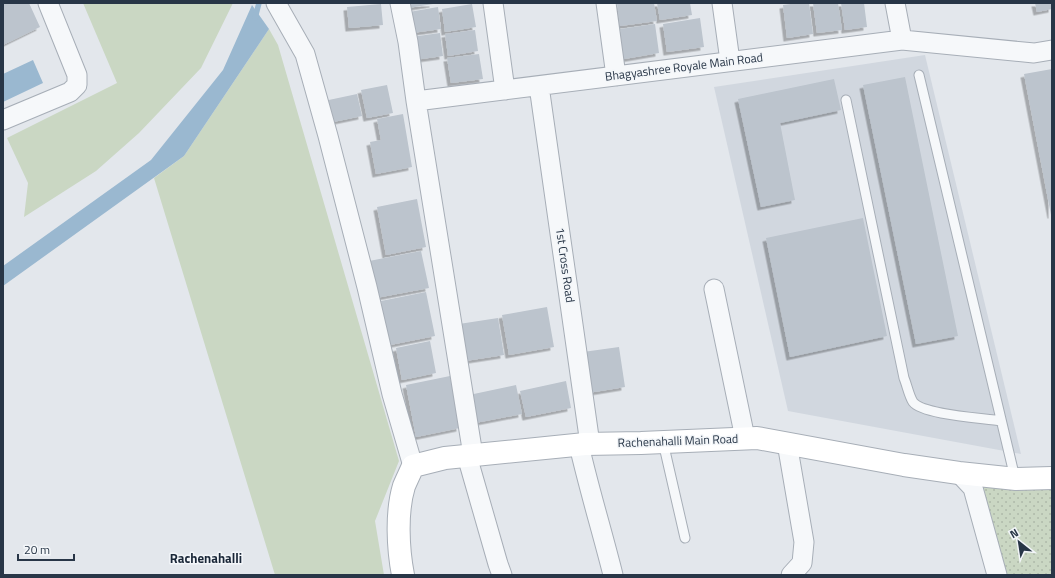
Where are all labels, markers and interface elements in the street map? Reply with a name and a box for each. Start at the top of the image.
street label: Bhagyashree Royale Main Road [604,47,764,86]
street label: 1st Cross Road [551,226,580,304]
street label: Rachenahalli Main Road [617,429,739,452]
north arrow [999,522,1039,562]
text: N [1007,525,1021,542]
scale bar [18,536,74,562]
text: 20 m [24,540,50,559]
district label: Rachenahalli [170,548,242,568]

